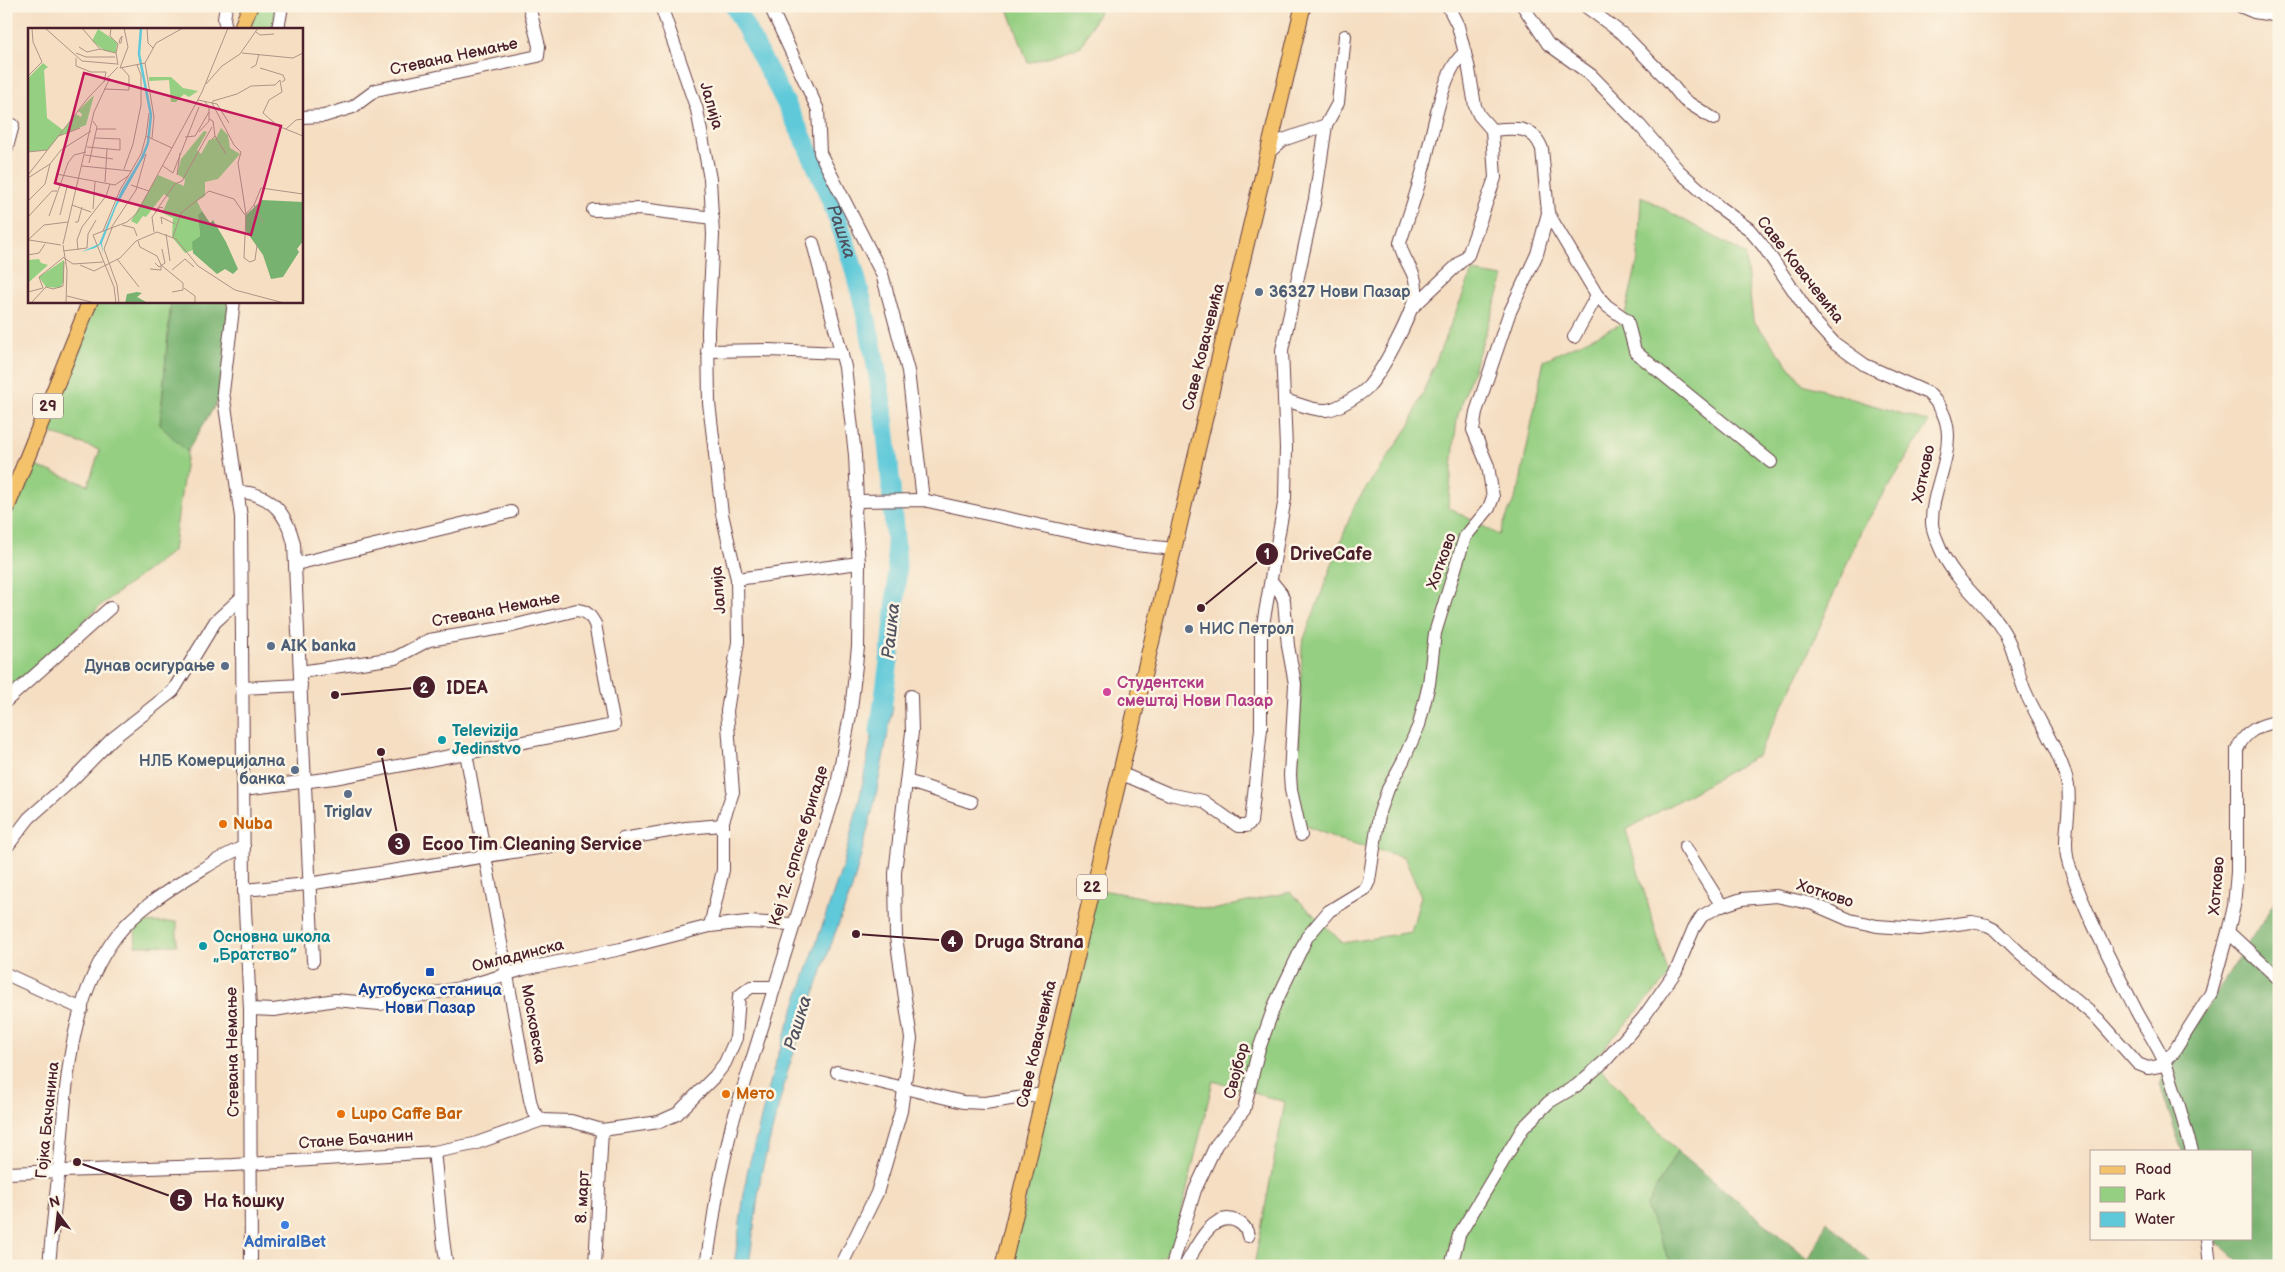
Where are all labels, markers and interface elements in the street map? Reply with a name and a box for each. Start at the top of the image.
inset map [28,28,302,302]
street label: Стевана Немање [388,34,520,80]
street label: Јалија [695,80,727,132]
water label: Рашка [823,201,861,261]
street label: Саве Ковачевића [1752,213,1848,328]
street label: Саве Ковачевића [1179,281,1229,413]
place label: 36327 Нови Пазар [1269,283,1411,302]
marker: 36327 Нови Пазар [1253,286,1265,298]
road number: 29 [33,394,63,418]
street label: Хотково [1909,443,1939,505]
street label: Хотково [1423,530,1461,592]
callout: DriveCafe [1255,538,1382,571]
text: DriveCafe [1290,544,1372,565]
text: 1 [1264,545,1270,564]
street label: Јалија [707,565,731,615]
street label: Стевана Немање [430,588,562,632]
water label: Рашка [878,602,904,660]
place label: НИС Петрол [1199,620,1294,639]
marker: НИС Петрол [1183,623,1195,635]
place label: AIK banka [280,637,356,656]
marker: AIK banka [265,640,277,652]
place label: Дунав осигурање [84,657,215,676]
marker: Дунав осигурање [219,660,231,672]
callout: IDEA [411,671,498,704]
place label: Студентски смештај Нови Пазар [1117,674,1274,711]
text: IDEA [446,678,489,699]
text: 2 [420,679,429,698]
marker: Студентски смештај Нови Пазар [1101,686,1113,698]
place label: Televizija Jedinstvo [452,722,521,759]
marker: Televizija Jedinstvo [436,734,448,746]
place label: НЛБ Комерцијална банка [139,752,286,789]
street label: Кеј 12. српске бригаде [766,763,832,929]
marker: НЛБ Комерцијална банка [289,764,301,776]
marker: Triglav [342,788,354,800]
place label: Triglav [324,803,373,822]
place label: Nuba [233,815,273,834]
marker: Nuba [217,818,229,830]
callout: Ecoo Tim Cleaning Service [387,827,652,860]
text: Ecoo Tim Cleaning Service [422,834,642,855]
text: 3 [395,835,404,854]
street label: Хотково [2205,856,2229,916]
road number: 22 [1077,874,1107,900]
street label: Хотково [1794,876,1856,912]
callout: Druga Strana [939,925,1094,958]
place label: Основна школа „Братство” [213,928,331,965]
text: Druga Strana [974,932,1084,953]
text: 4 [948,933,957,952]
street label: Омладинска [470,935,566,977]
marker: Основна школа „Братство” [197,940,209,952]
marker: Аутобуска станица Нови Пазар [424,966,436,978]
street label: Саве Ковачевића [1013,978,1061,1110]
place label: Аутобуска станица Нови Пазар [358,981,502,1018]
street label: Московска [517,983,549,1066]
street label: Стевана Немање [222,987,244,1117]
water label: Рашка [780,993,816,1053]
street label: Својбор [1220,1041,1254,1101]
street label: Гојка Бачанина [32,1060,64,1179]
place label: Мето [736,1085,775,1104]
marker: Мето [720,1088,732,1100]
place label: Lupo Caffe Bar [351,1105,463,1124]
marker: Lupo Caffe Bar [335,1108,347,1120]
street label: Стане Бачанин [298,1127,414,1153]
legend [2090,1150,2252,1240]
text: Road [2135,1160,2171,1179]
street label: 8. март [572,1170,594,1224]
callout: На ћошку [168,1184,294,1217]
text: Park [2135,1186,2166,1205]
north arrow [32,1190,82,1240]
text: На ћошку [204,1191,285,1212]
text: N [47,1192,62,1211]
text: 5 [177,1192,186,1211]
text: Water [2135,1210,2175,1229]
marker: AdmiralBet [279,1219,291,1231]
place label: AdmiralBet [243,1233,327,1252]

